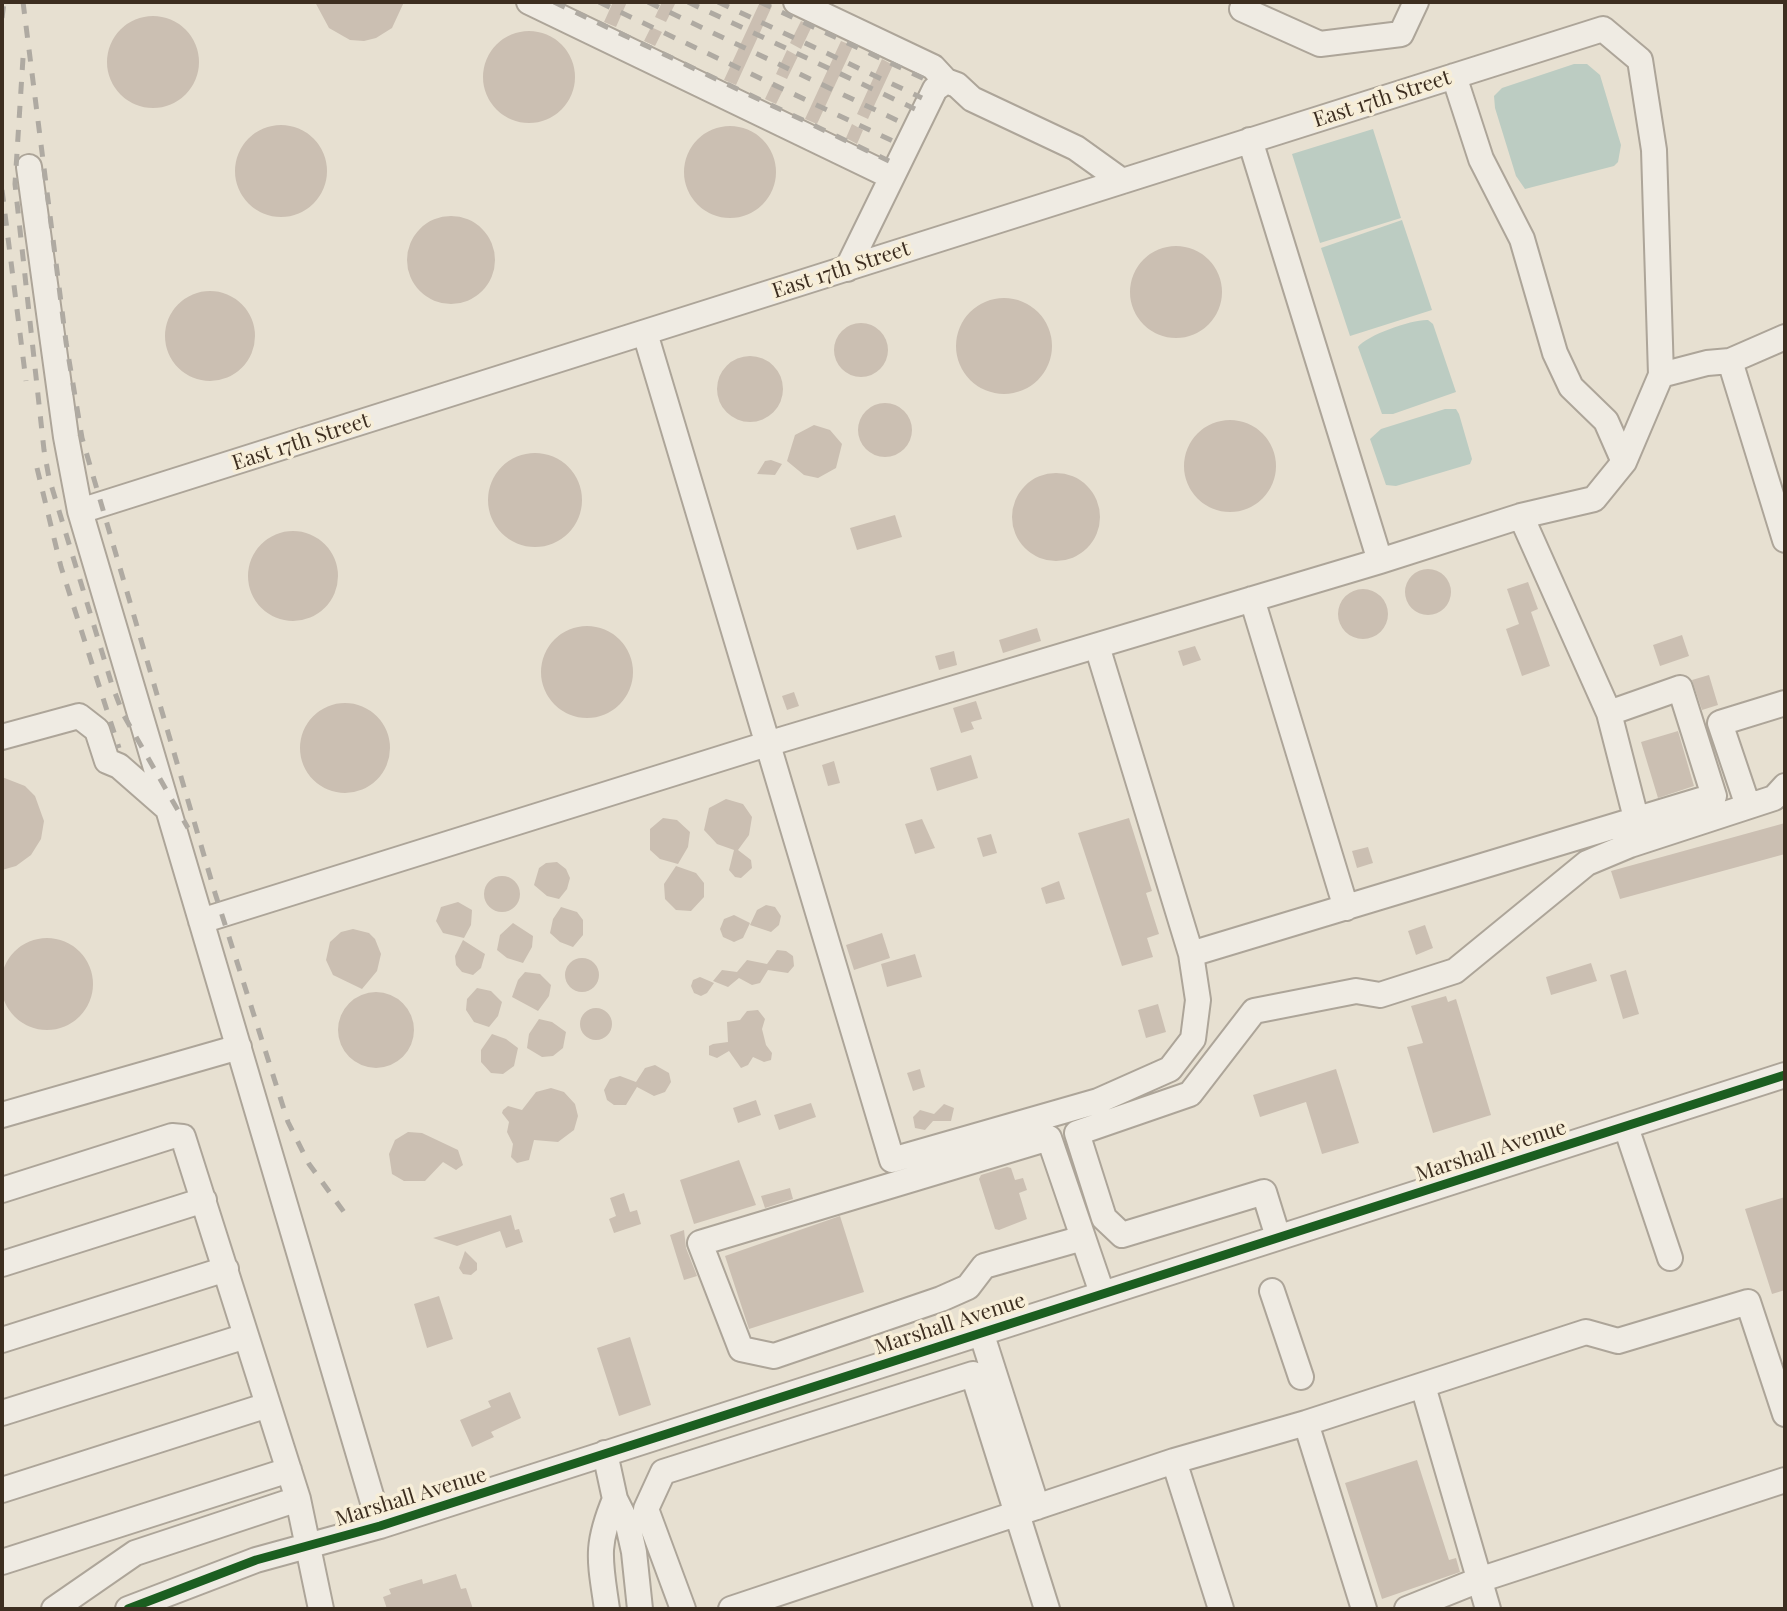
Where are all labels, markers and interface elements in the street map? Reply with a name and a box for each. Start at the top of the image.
street label: East 17th Street [1310,65,1454,133]
street label: East 17th Street [769,236,913,304]
street label: East 17th Street [229,408,373,476]
street label: Marshall Avenue [1413,1115,1569,1187]
street label: Marshall Avenue [872,1288,1028,1360]
street label: Marshall Avenue [332,1462,490,1532]

